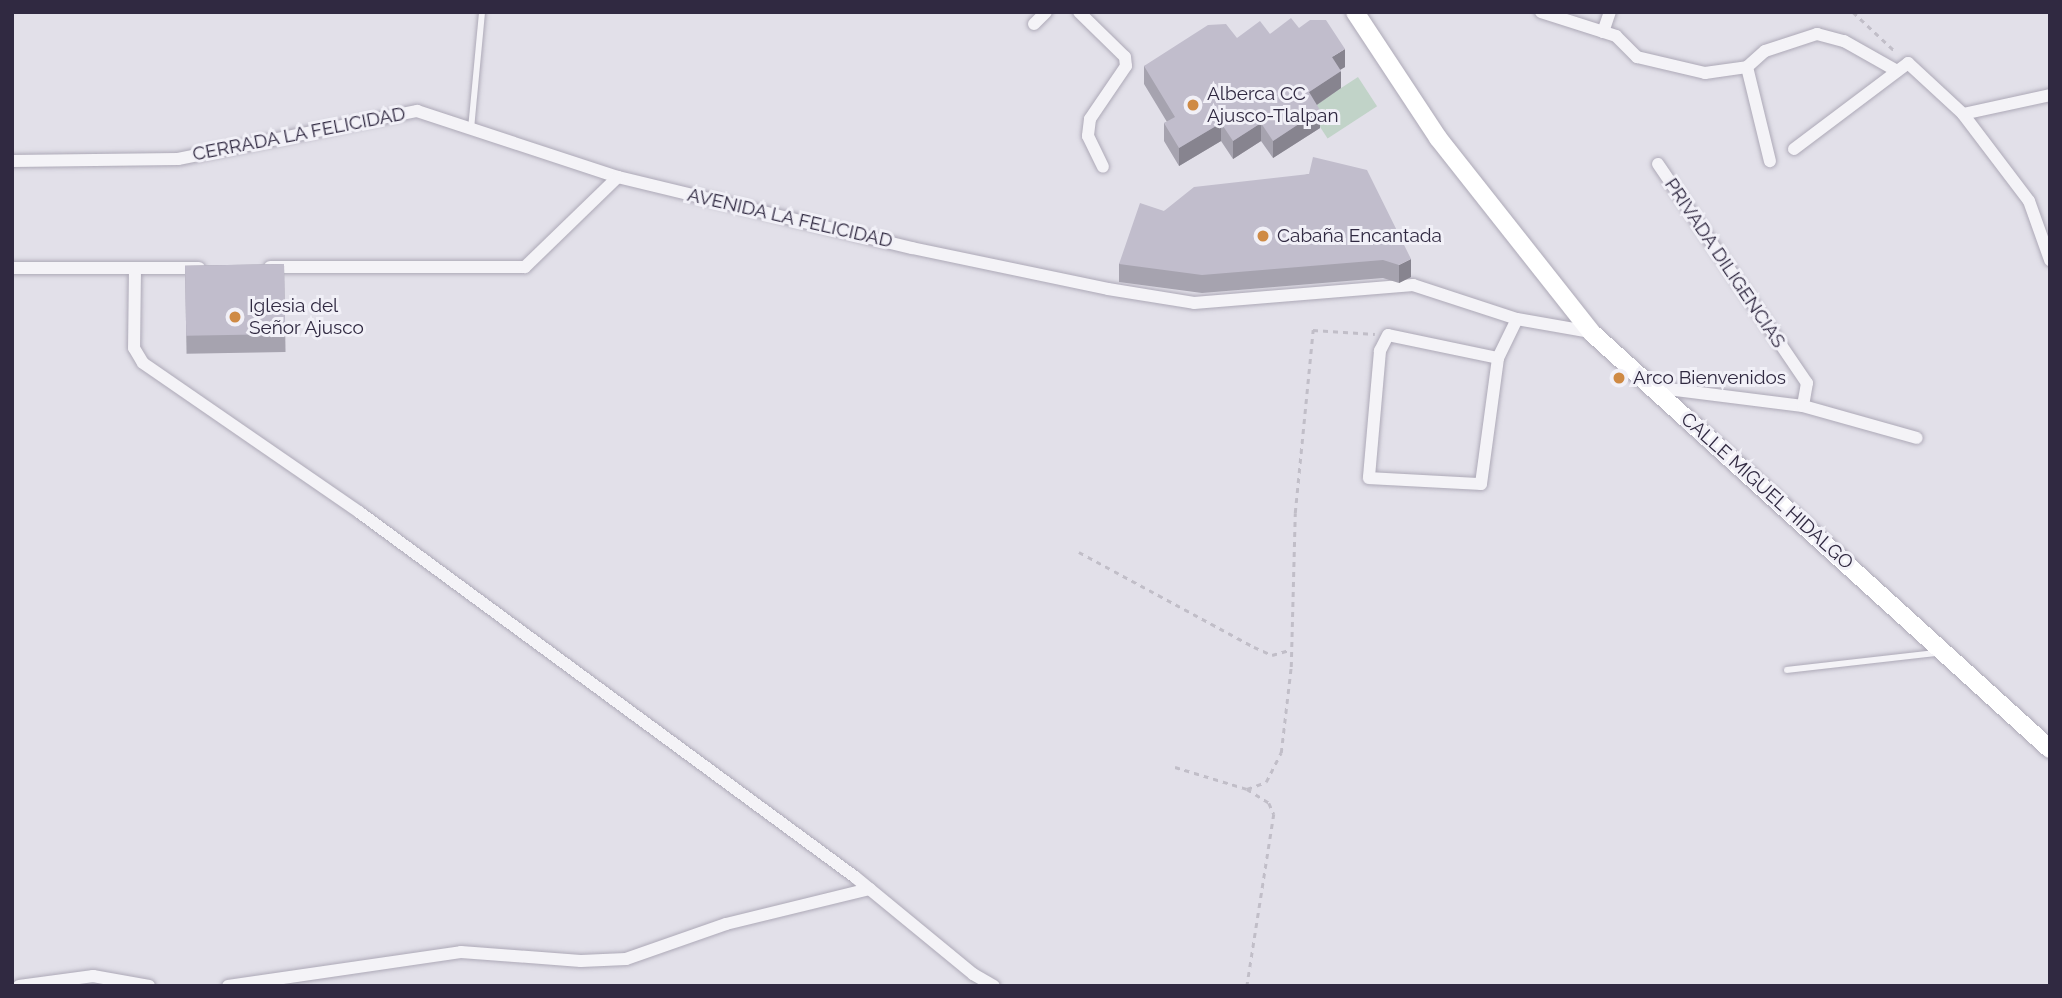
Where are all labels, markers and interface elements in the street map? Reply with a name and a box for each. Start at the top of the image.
place label: Alberca CC Ajusco-Tlalpan [1207,83,1338,127]
marker: Alberca CC Ajusco-Tlalpan [1185,97,1201,113]
street label: CERRADA LA FELICIDAD [190,102,408,166]
street label: PRIVADA DILIGENCIAS [1660,174,1790,352]
street label: AVENIDA LA FELICIDAD [685,183,895,253]
place label: Cabaña Encantada [1277,225,1442,247]
marker: Cabaña Encantada [1255,228,1271,244]
place label: Iglesia del Señor Ajusco [249,295,365,339]
marker: Iglesia del Señor Ajusco [227,309,243,325]
place label: Arco Bienvenidos [1633,367,1786,389]
marker: Arco Bienvenidos [1611,370,1627,386]
street label: CALLE MIGUEL HIDALGO [1676,408,1858,574]

